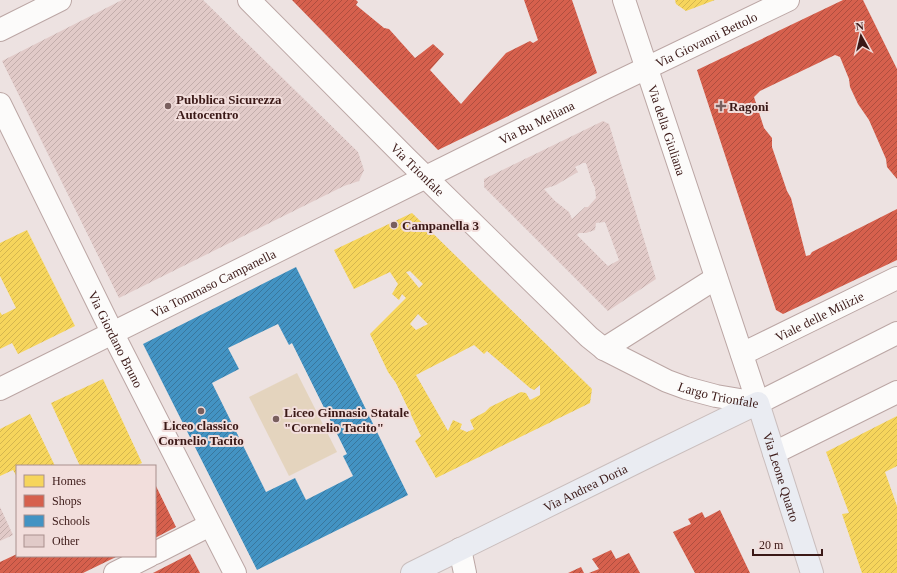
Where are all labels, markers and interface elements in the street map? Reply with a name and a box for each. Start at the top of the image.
street label: Via Giovanni Bettolo [653,8,760,70]
north arrow [841,16,881,56]
text: N [855,20,864,33]
street label: Via della Giuliana [645,83,689,177]
place label: Pubblica Sicurezza Autocentro [176,92,282,122]
street label: Via Bu Meliana [496,97,577,147]
place label: Ragoni [729,99,769,114]
marker: Pubblica Sicurezza Autocentro [163,101,173,111]
marker: Ragoni [716,101,726,111]
street label: Via Trionfale [388,140,448,199]
place label: Campanella 3 [402,218,479,233]
marker: Campanella 3 [389,220,399,230]
street label: Via Tommaso Campanella [148,246,278,320]
street label: Via Giordano Bruno [85,288,146,390]
street label: Viale delle Milizie [772,288,866,344]
street label: Largo Trionfale [676,378,760,411]
place label: Liceo Ginnasio Statale "Cornelio Tacito" [284,405,409,435]
marker: Liceo classico Cornelio Tacito [196,406,206,416]
marker: Liceo Ginnasio Statale "Cornelio Tacito" [271,414,281,424]
place label: Liceo classico Cornelio Tacito [158,418,244,448]
street label: Via Leone Quarto [760,430,803,524]
street label: Via Andrea Doria [541,460,630,515]
legend [16,465,156,557]
text: Homes [52,474,86,488]
text: Shops [52,494,82,508]
text: Schools [52,514,90,528]
scale bar [753,531,822,557]
text: Other [52,534,79,548]
text: 20 m [759,538,784,552]

